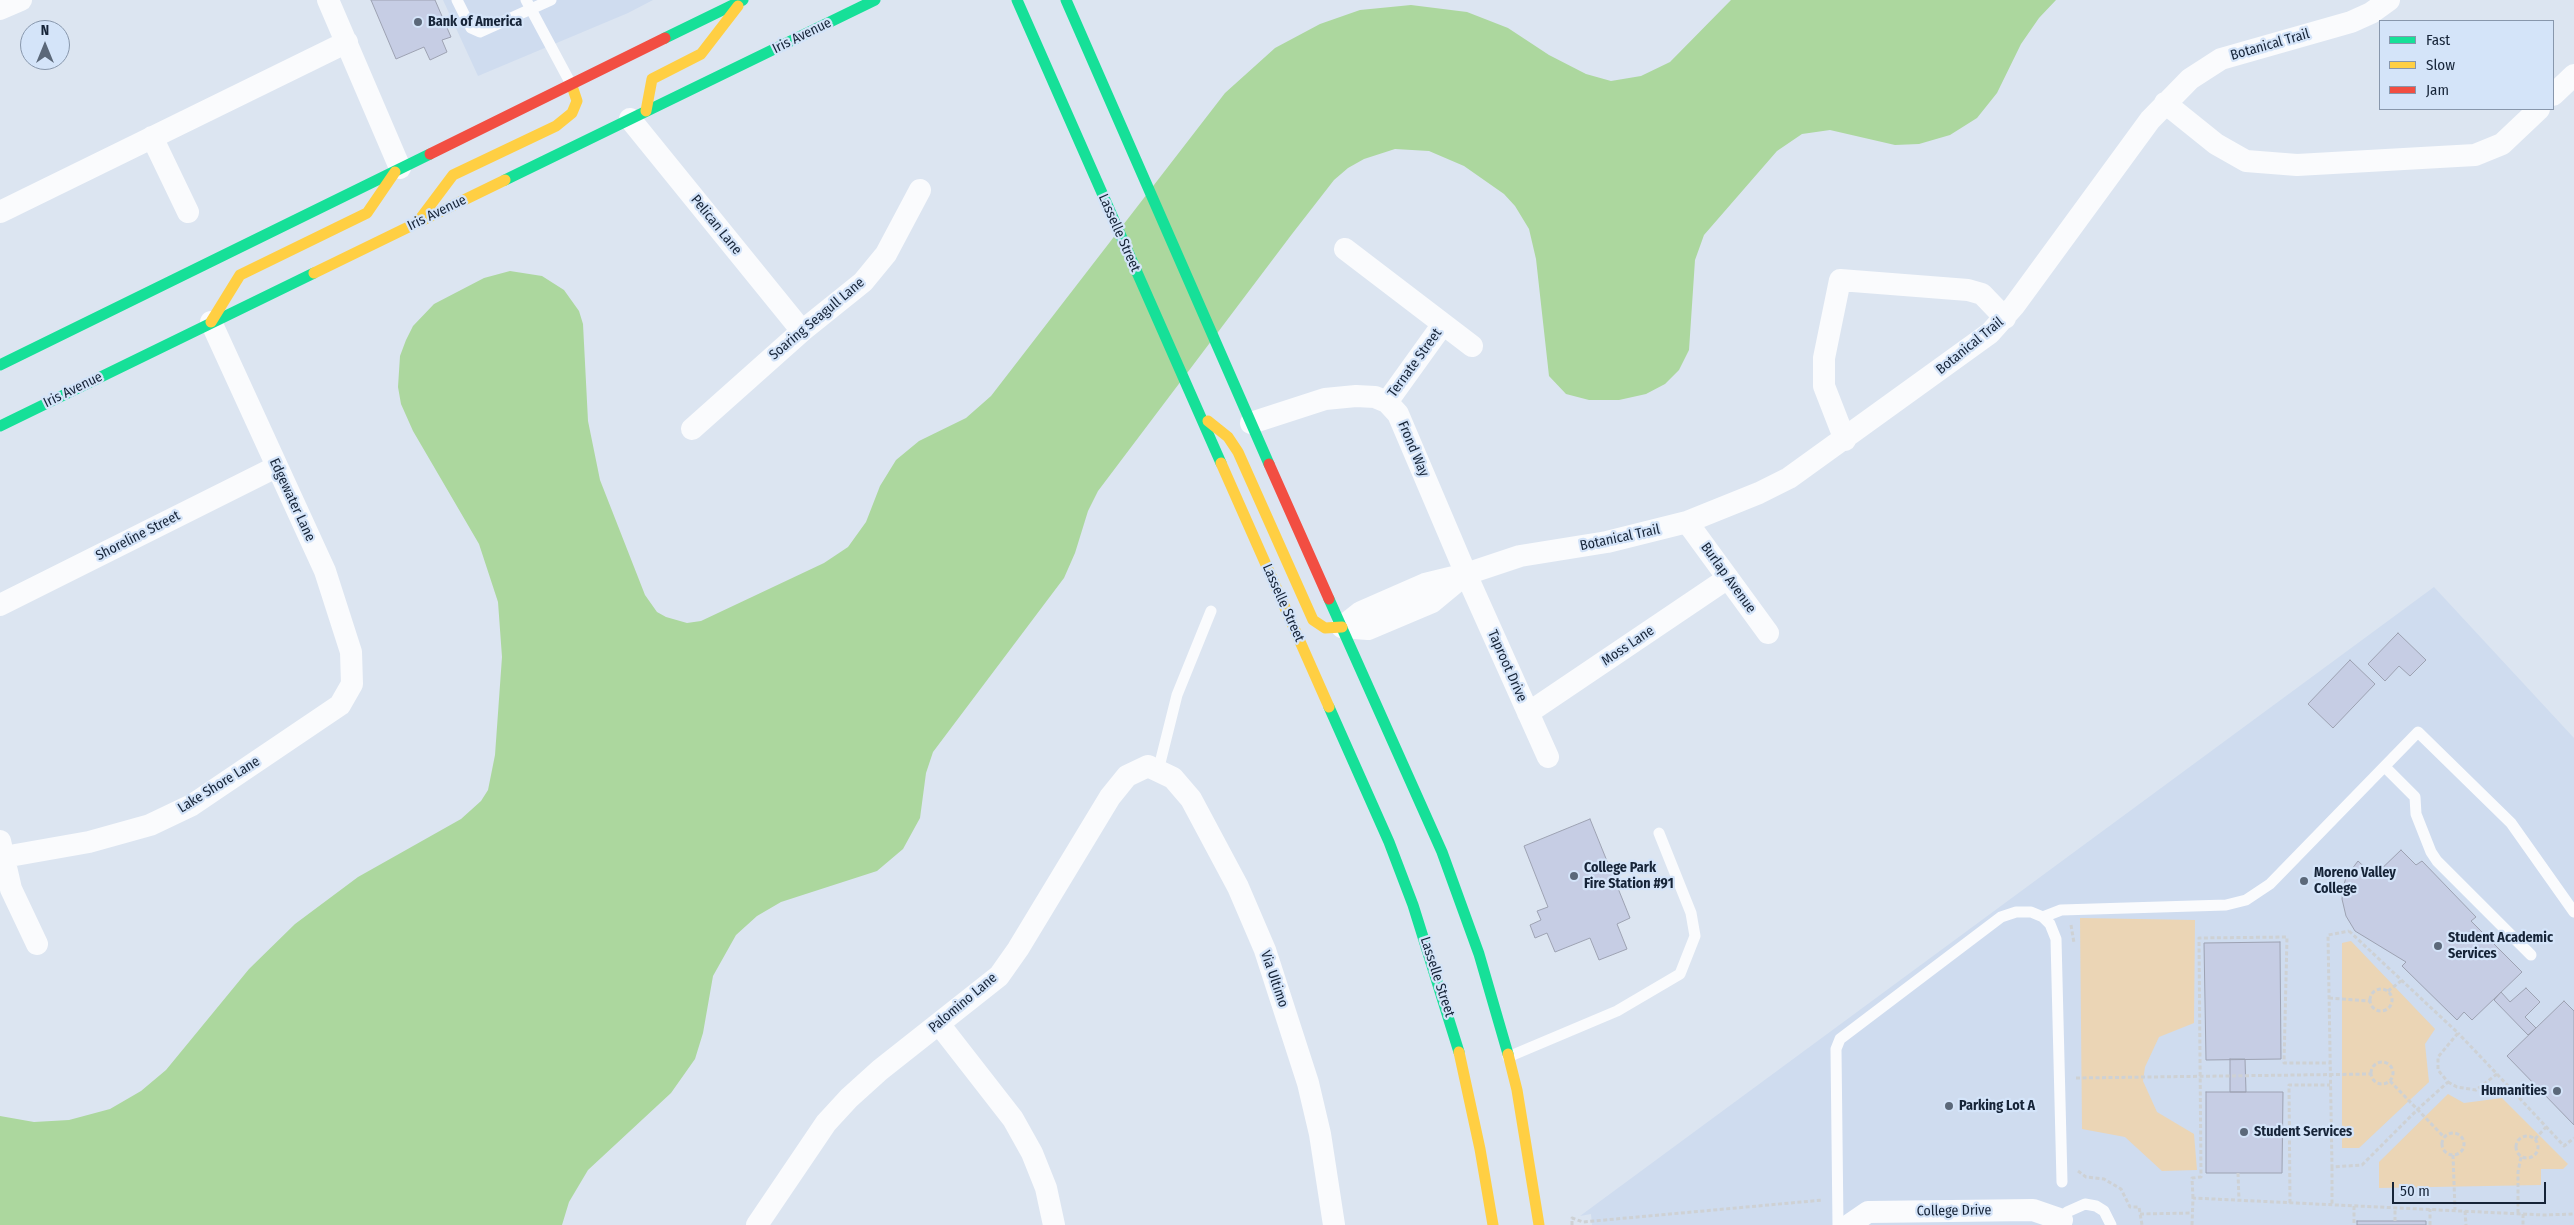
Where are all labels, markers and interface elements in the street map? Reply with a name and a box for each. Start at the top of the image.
place label: Bank of America [428,14,522,30]
street label: Iris Avenue [770,15,834,57]
marker: Bank of America [412,16,424,28]
north arrow [20,20,70,70]
legend [2379,20,2554,110]
text: N [41,22,49,39]
street label: Botanical Trail [2229,26,2311,64]
text: Fast [2426,31,2450,49]
text: Slow [2426,56,2455,74]
text: Jam [2426,81,2449,99]
street label: Lasselle Street [1094,191,1144,275]
street label: Iris Avenue [405,192,469,234]
street label: Pelican Lane [687,192,745,258]
street label: Soaring Seagull Lane [766,274,868,364]
street label: Botanical Trail [1933,314,2007,378]
street label: Ternate Street [1384,325,1446,401]
street label: Iris Avenue [41,369,105,411]
street label: Frond Way [1394,419,1432,479]
street label: Edgewater Lane [265,456,319,544]
street label: Shoreline Street [93,508,183,564]
street label: Botanical Trail [1578,521,1662,555]
street label: Burlap Avenue [1697,539,1759,617]
street label: Lasselle Street [1258,561,1308,645]
street label: Moss Lane [1599,622,1657,670]
street label: Taproot Drive [1484,627,1530,705]
street label: Lake Shore Lane [175,753,263,817]
place label: College Park Fire Station #91 [1584,860,1674,892]
place label: Moreno Valley College [2314,865,2396,898]
marker: College Park Fire Station #91 [1568,870,1580,882]
marker: Moreno Valley College [2298,875,2310,887]
place label: Student Academic Services [2448,930,2553,962]
street label: Lasselle Street [1416,935,1458,1019]
marker: Student Academic Services [2432,940,2444,952]
street label: Via Ultimo [1256,948,1292,1010]
street label: Palomino Lane [925,970,1001,1036]
place label: Humanities [2481,1083,2547,1099]
marker: Humanities [2551,1085,2563,1097]
place label: Parking Lot A [1959,1098,2035,1114]
marker: Parking Lot A [1943,1100,1955,1112]
place label: Student Services [2254,1124,2352,1140]
marker: Student Services [2238,1126,2250,1138]
scale bar [2394,1172,2548,1204]
text: 50 m [2400,1182,2430,1200]
street label: College Drive [1917,1202,1991,1220]

